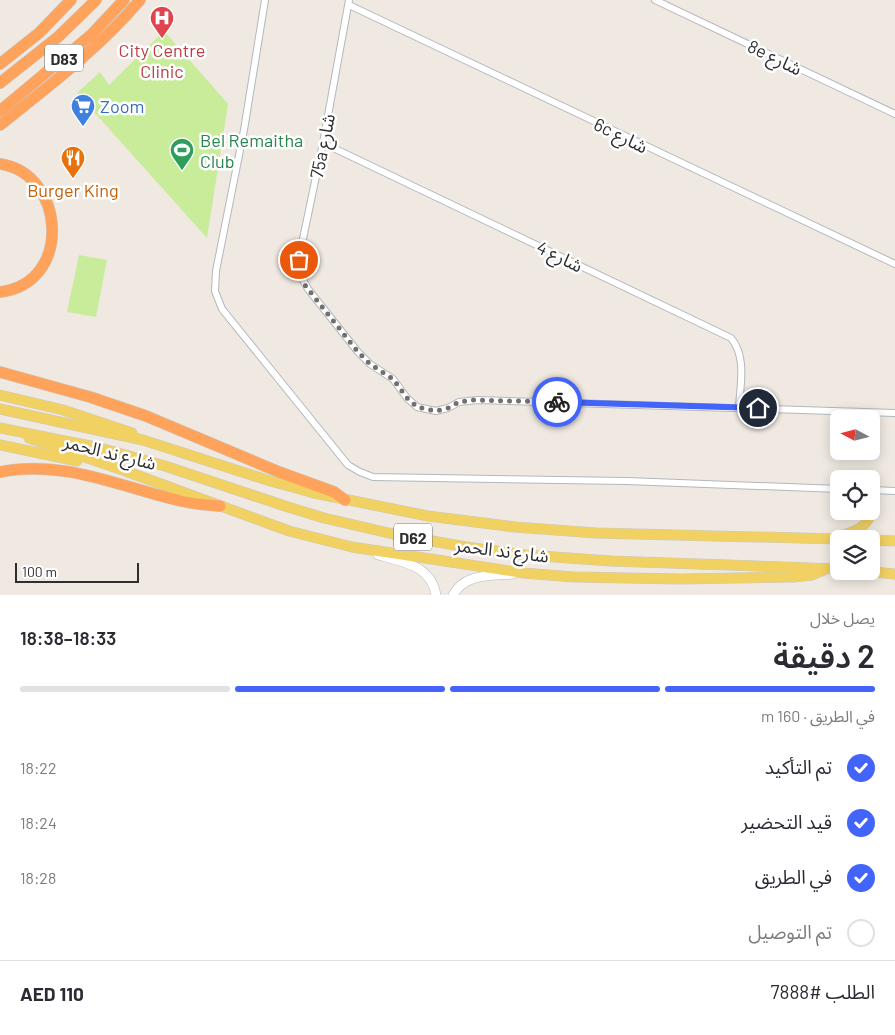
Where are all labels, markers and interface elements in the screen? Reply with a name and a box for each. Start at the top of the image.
hospital icon: City Centre Clinic [149,5,175,39]
street label: 8e شارع [743,34,806,83]
place label: City Centre Clinic [119,39,205,82]
road number: D83 [45,44,83,72]
supermarket icon: Zoom [70,93,96,127]
place label: Zoom [100,95,144,117]
street label: 75a شارع [305,112,343,181]
street label: 6c شارع [589,113,652,161]
place label: Bel Remaitha Club [200,129,303,172]
sports icon: Bel Remaitha Club [169,137,195,171]
restaurant icon: Burger King [60,145,86,179]
place label: Burger King [27,179,119,201]
street label: شارع 4 [532,235,587,280]
pin [278,239,320,281]
icon: bag [285,246,313,274]
courier [532,377,582,427]
pin [737,387,779,429]
icon: bike [543,388,571,416]
icon: home [744,394,772,422]
north arrow [830,410,880,460]
map controls [830,410,880,580]
street label: شارع ند الحمر [59,430,159,478]
button: locate [830,470,880,520]
road number: D62 [394,524,432,550]
button: layers [830,530,880,580]
street label: شارع ند الحمر [452,533,550,571]
scale bar [15,560,139,583]
text: 100 m [22,563,57,580]
text: يصل خلال [810,608,875,627]
text: 18:33–18:38 [20,626,116,649]
text: 2 دقيقة [773,636,875,674]
text: في الطريق · 160 m [761,706,875,725]
icon: check [847,754,875,782]
text: تم التأكيد [765,755,832,778]
text: 18:22 [20,758,57,777]
icon: check [847,809,875,837]
text: قيد التحضير [741,810,832,833]
text: 18:24 [20,813,57,832]
icon: check [847,864,875,892]
text: في الطريق [755,865,832,888]
text: 18:28 [20,868,56,887]
text: تم التوصيل [748,920,832,943]
text: الطلب #7888 [771,980,875,1003]
text: AED 110 [20,982,84,1005]

